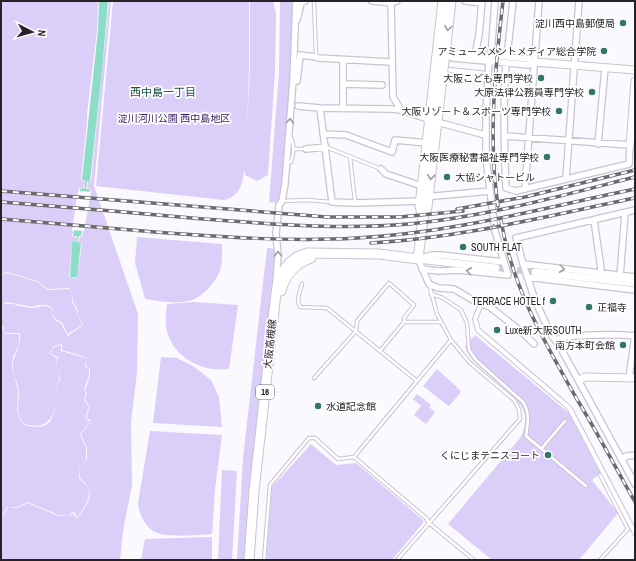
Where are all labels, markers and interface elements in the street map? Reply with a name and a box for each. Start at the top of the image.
north arrow [12,12,52,52]
place label: 淀川西中島郵便局 [535,17,615,30]
marker: 淀川西中島郵便局 [618,18,628,28]
one-way arrow [444,25,453,31]
text: N [35,29,49,37]
place label: アミューズメントメディア総合学院 [437,45,596,58]
marker: アミューズメントメディア総合学院 [599,46,609,56]
place label: 大阪こども専門学校 [443,72,533,85]
marker: 大阪こども専門学校 [536,73,546,83]
district label: 西中島一丁目 [130,85,196,99]
place label: 大原法律公務員専門学校 [474,86,584,99]
marker: 大原法律公務員専門学校 [587,87,597,97]
place label: 大阪リゾート＆スポーツ専門学校 [401,105,551,118]
marker: 大阪リゾート＆スポーツ専門学校 [554,106,564,116]
park label: 淀川河川公園 西中島地区 [118,112,230,125]
one-way arrow [286,118,295,124]
place label: 大阪医療秘書福祉専門学校 [419,151,539,164]
marker: 大阪医療秘書福祉専門学校 [542,152,552,162]
place label: 大協シャトービル [455,171,535,184]
marker: 大協シャトービル [442,172,452,182]
one-way arrow [427,174,436,180]
one-way arrow [490,224,499,230]
place label: SOUTH FLAT [471,241,521,254]
marker: SOUTH FLAT [458,242,468,252]
one-way arrow [273,251,282,257]
one-way arrow [559,264,565,273]
one-way arrow [466,267,472,276]
place label: TERRACE HOTEL f [472,295,546,308]
marker: TERRACE HOTEL f [548,296,558,306]
place label: 正福寺 [597,301,627,314]
marker: 正福寺 [584,302,594,312]
street label: 大阪高槻線 [261,318,279,370]
place label: Luxe新大阪SOUTH [505,324,582,337]
marker: Luxe新大阪SOUTH [492,325,502,335]
place label: 南方本町会館 [555,339,615,352]
marker: 南方本町会館 [618,340,628,350]
road number: 16 [256,385,274,399]
place label: 水道記念館 [326,400,376,413]
marker: 水道記念館 [313,401,323,411]
place label: くにじまテニスコート [440,449,540,462]
marker: くにじまテニスコート [543,450,553,460]

